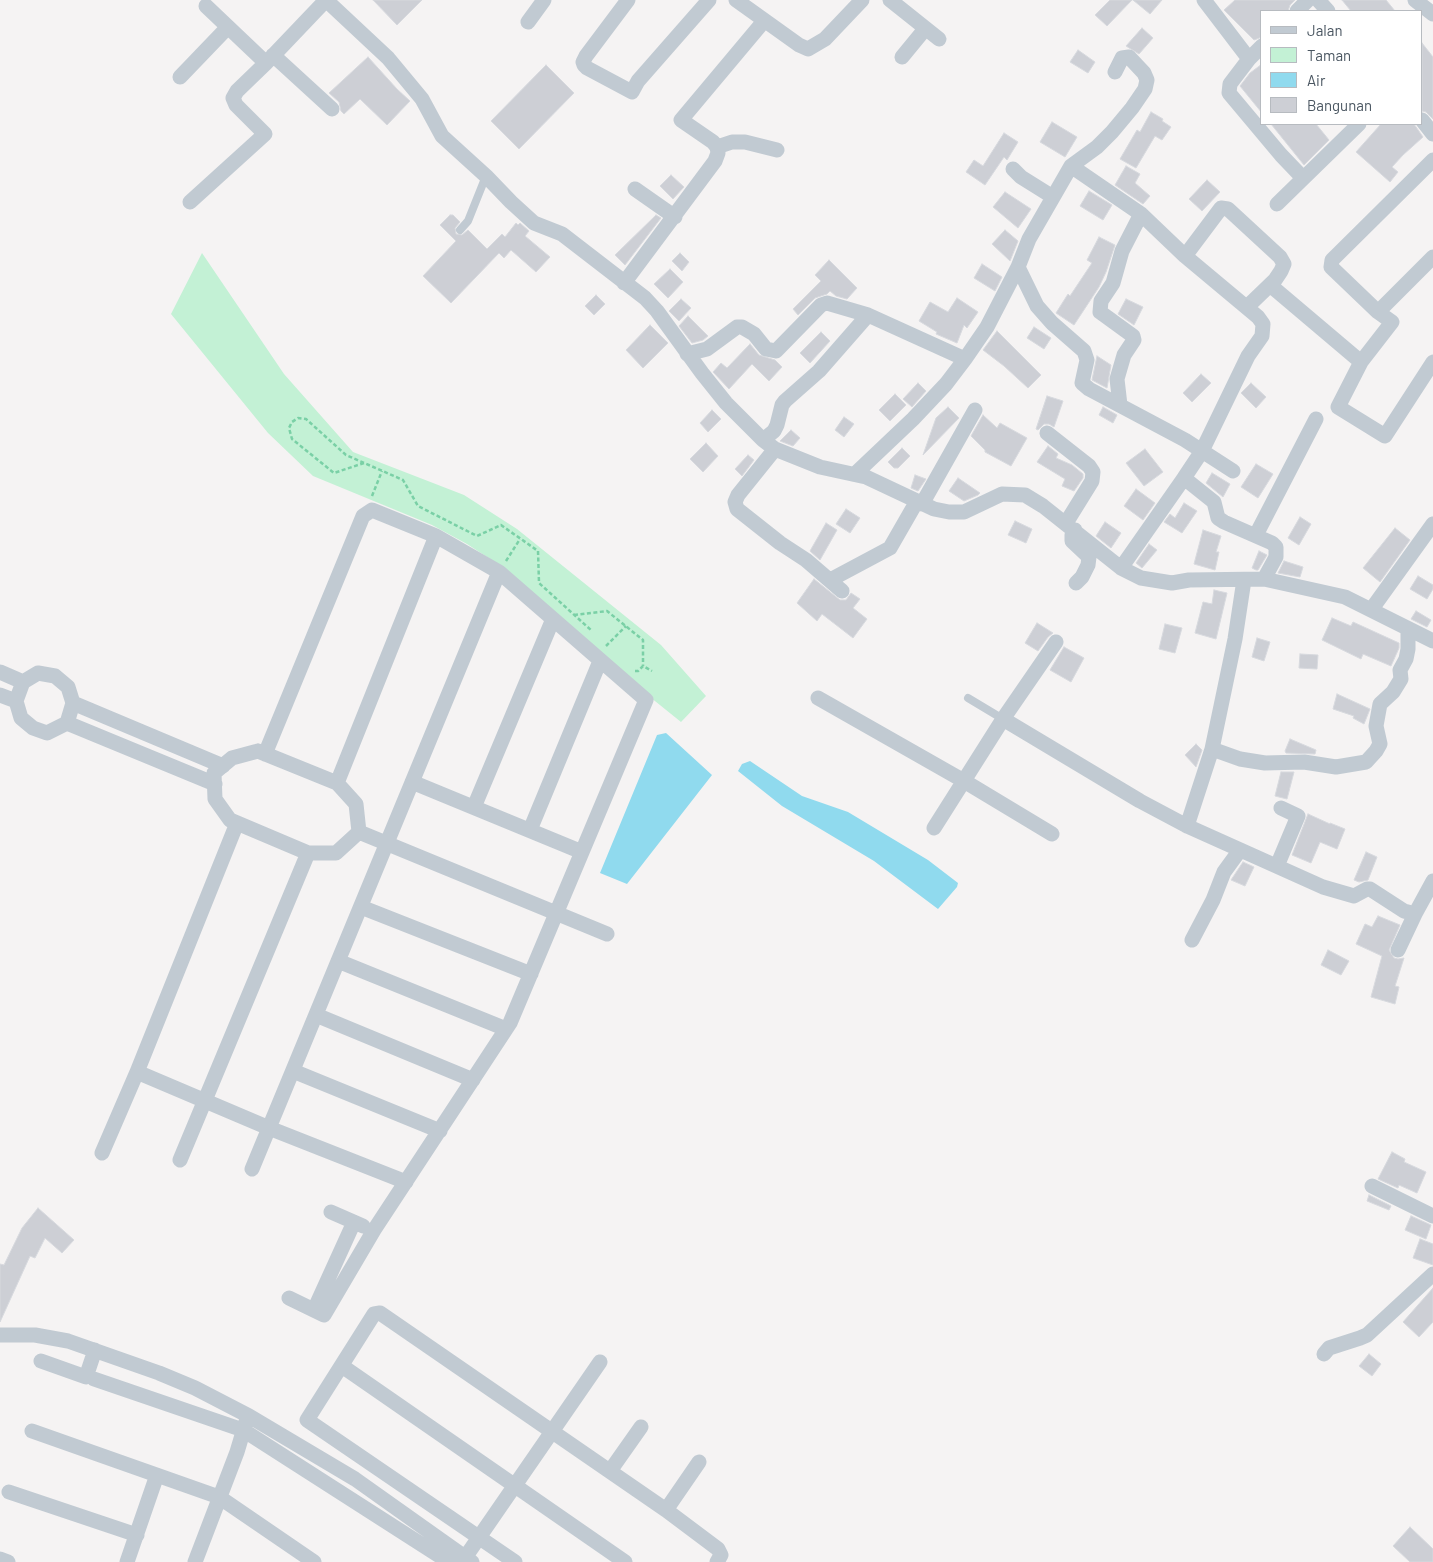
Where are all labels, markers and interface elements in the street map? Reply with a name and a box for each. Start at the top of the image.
legend [1260,10,1423,125]
text: Jalan [1307,21,1343,39]
text: Taman [1307,46,1351,64]
text: Air [1307,71,1325,89]
text: Bangunan [1307,96,1372,114]

